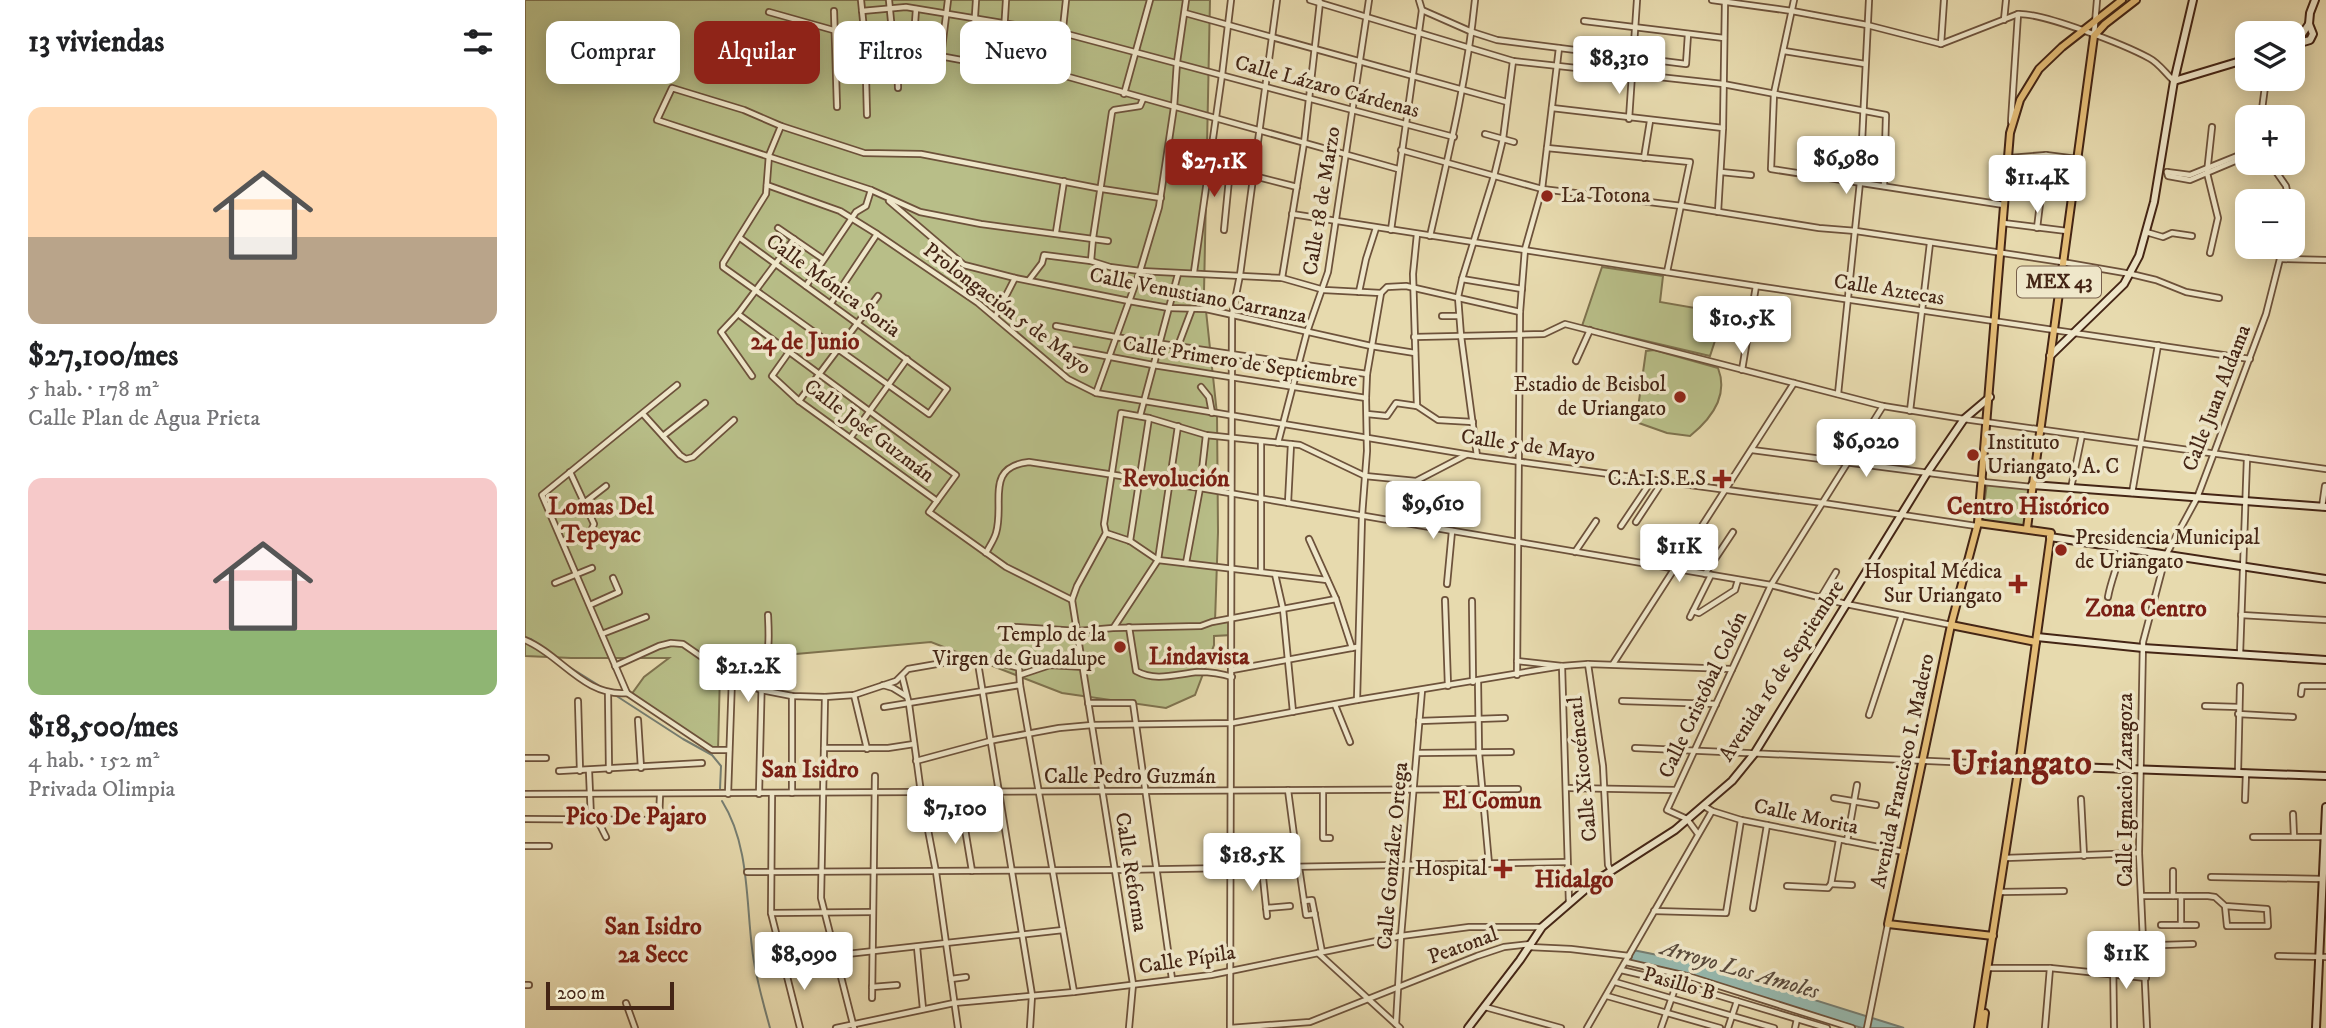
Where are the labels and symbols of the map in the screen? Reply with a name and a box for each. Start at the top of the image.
pin: $8,310 [1562,36,1676,96]
street label: Calle Lázaro Cárdenas [1232,50,1422,124]
street label: Calle 18 de Marzo [1297,125,1347,277]
pin: $6,980 [1789,136,1903,196]
pin: $27.1K [1157,140,1271,199]
pin: $11.4K [1980,156,2094,215]
place label: La Totona [1561,183,1650,209]
marker: La Totona [1539,188,1555,204]
street label: Calle Mónica Soria [761,228,905,344]
street label: Prolongación 5 de Mayo [918,237,1096,381]
street label: Calle Venustiano Carranza [1087,262,1309,330]
road number: MEX 43 [2017,266,2101,298]
street label: Calle Aztecas [1832,268,1946,312]
pin: $10.5K [1685,296,1799,356]
street label: Calle Juan Aldama [2177,321,2257,475]
district label: 24 de Junio [751,327,860,357]
street label: Calle Primero de Septiembre [1121,331,1360,393]
place label: Estadio de Beisbol de Uriangato [1514,372,1667,422]
street label: Calle José Guzmán [799,373,939,489]
marker: Estadio de Beisbol de Uriangato [1672,389,1688,405]
pin: $6,020 [1809,420,1923,479]
street label: Calle 5 de Mayo [1459,424,1597,468]
place label: Instituto Uriangato, A. C [1987,430,2119,480]
marker: Instituto Uriangato, A. C [1965,447,1981,463]
district label: Revolución [1122,464,1230,494]
place label: C.A.I.S.E.S [1607,466,1706,492]
marker: C.A.I.S.E.S [1712,469,1732,489]
pin: $9,610 [1376,482,1490,541]
district label: Lomas Del Tepeyac [548,492,654,550]
district label: Centro Histórico [1947,492,2110,522]
pin: $11K [1638,524,1720,584]
place label: Presidencia Municipal de Uriangato [2075,525,2260,575]
marker: Presidencia Municipal de Uriangato [2053,542,2069,558]
place label: Hospital Médica Sur Uriangato [1864,559,2002,609]
marker: Hospital Médica Sur Uriangato [2008,574,2028,594]
street label: Avenida 16 de Septiembre [1714,575,1851,767]
district label: Zona Centro [2085,594,2207,624]
street label: Calle Cristóbal Colón [1653,608,1753,782]
place label: Templo de la Virgen de Guadalupe [932,622,1106,672]
marker: Templo de la Virgen de Guadalupe [1112,639,1128,655]
district label: Lindavista [1149,642,1250,672]
pin: $21.2K [691,644,805,704]
street label: Avenida Francisco I. Madero [1865,651,1941,891]
street label: Calle Ignacio Zaragoza [2113,693,2139,887]
street label: Calle Xicoténcatl [1562,694,1604,843]
district label: Uriangato [1950,742,2092,786]
district label: San Isidro [761,755,859,785]
street label: Calle González Ortega [1372,761,1414,951]
street label: Calle Pedro Guzmán [1044,764,1216,790]
pin: $7,100 [898,786,1012,846]
district label: El Comun [1442,786,1542,816]
street label: Calle Morita [1751,793,1861,841]
district label: Pico De Pajaro [566,802,707,832]
street label: Calle Reforma [1109,810,1153,934]
pin: $18.5K [1195,834,1309,893]
place label: Hospital [1415,856,1488,882]
marker: Hospital [1493,859,1513,879]
district label: Hidalgo [1534,865,1614,895]
district label: San Isidro 2a Secc [604,912,702,970]
street label: Peatonal [1424,921,1502,971]
pin: $8,090 [747,932,861,992]
pin: $11K [2085,932,2167,991]
water label: Arroyo Los Amoles [1655,933,1823,1007]
street label: Calle Pípila [1137,940,1237,980]
street label: Pasillo B [1640,961,1718,1007]
scale bar [546,979,674,1011]

